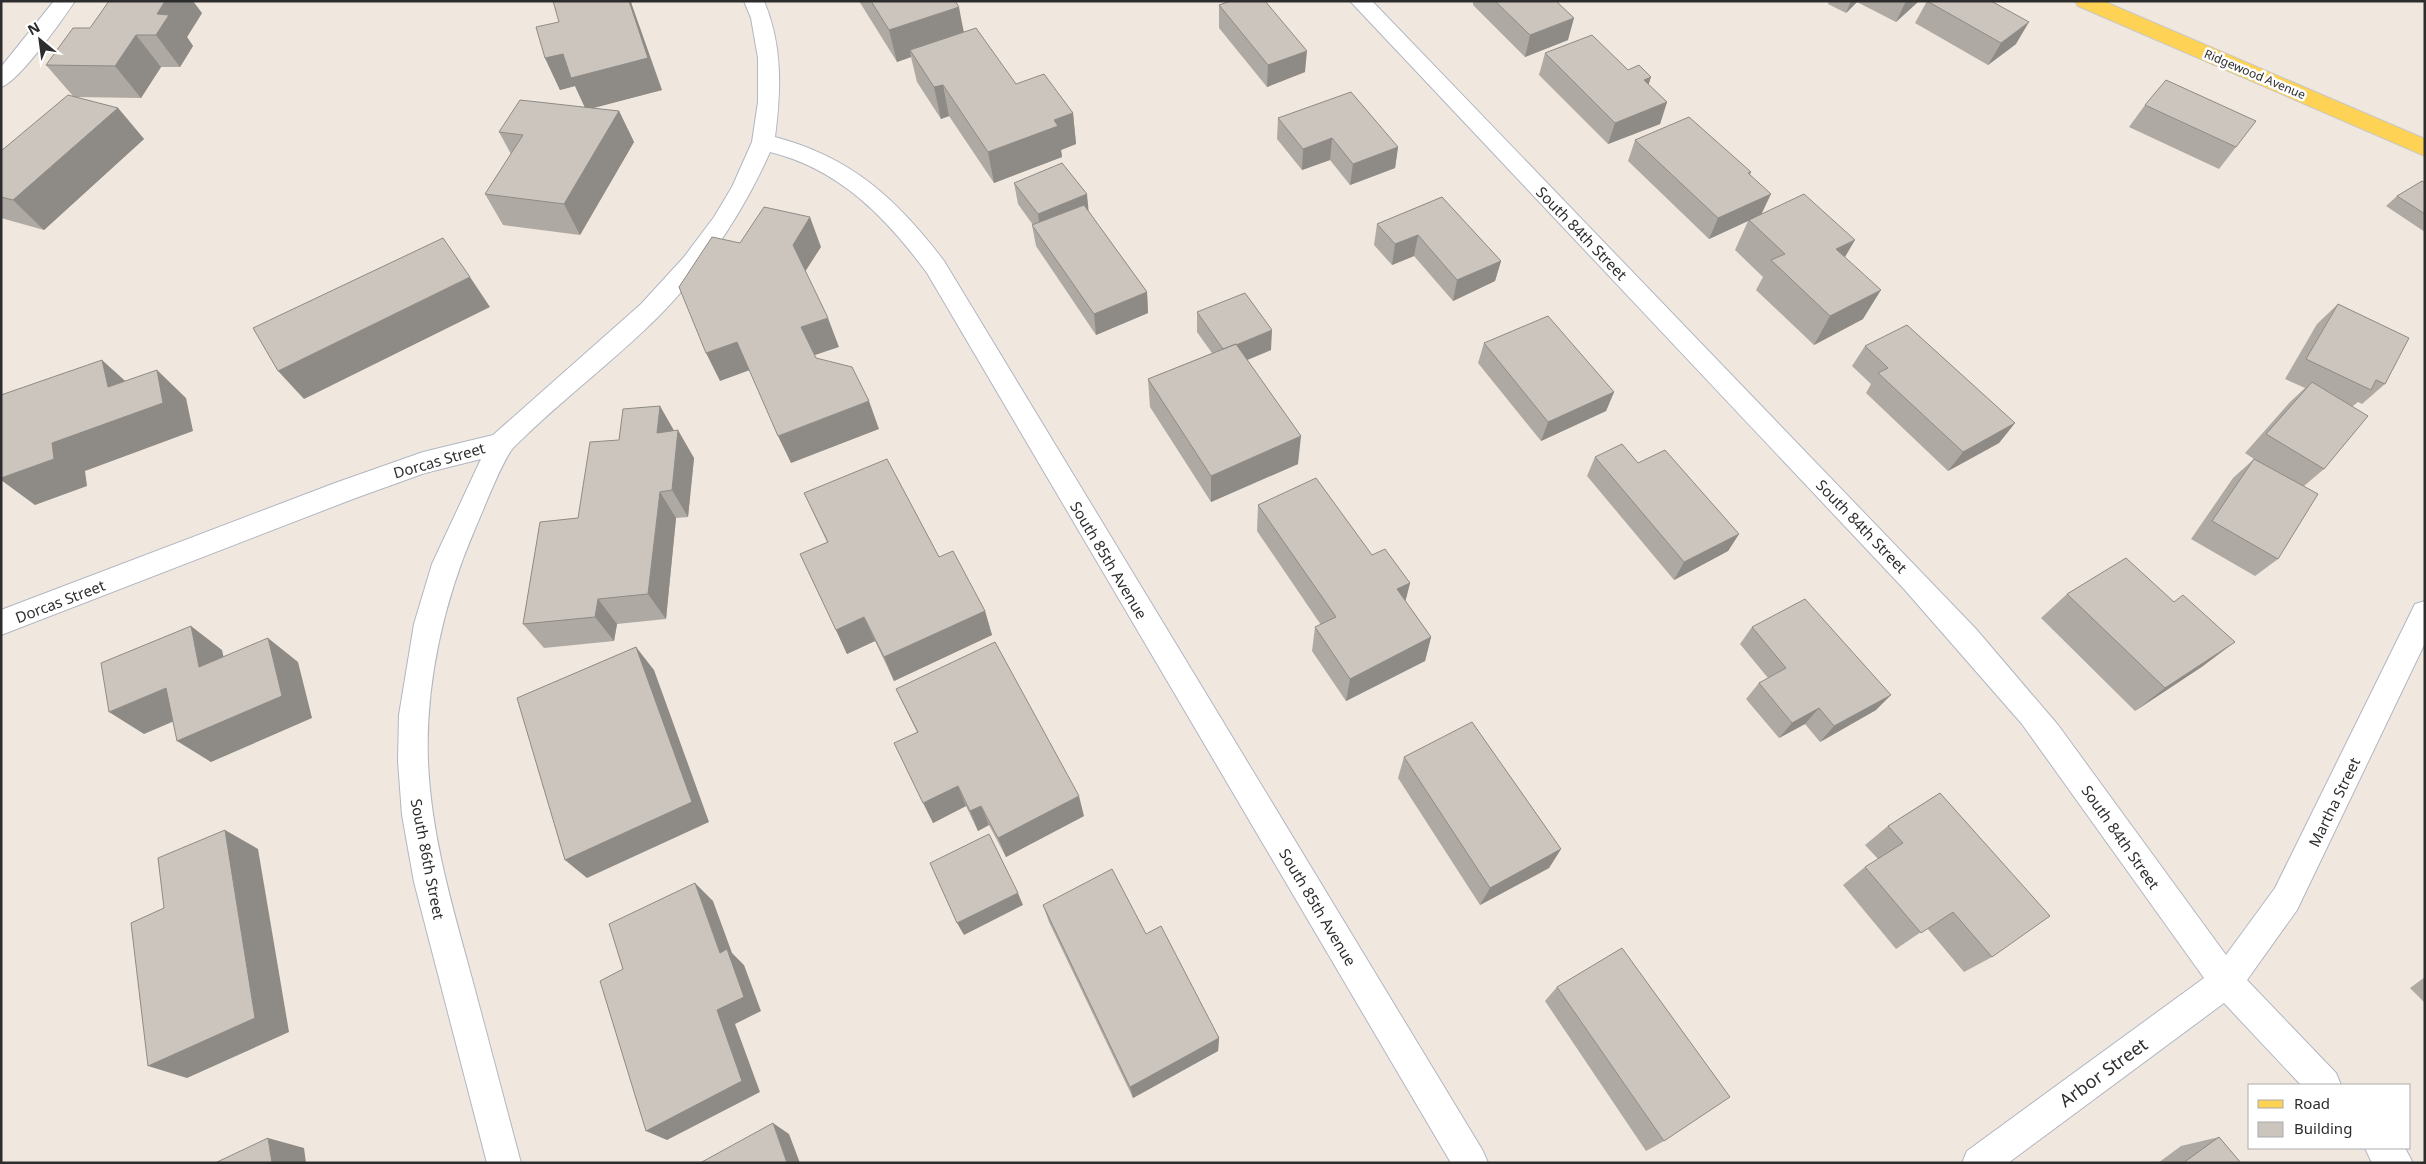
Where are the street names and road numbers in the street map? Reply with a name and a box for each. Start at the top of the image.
street label: Ridgewood Avenue [2202,45,2308,103]
street label: South 84th Street [1532,182,1632,285]
street label: Dorcas Street [391,437,488,483]
street label: South 84th Street [1812,475,1912,578]
street label: South 85th Avenue [1066,498,1152,622]
street label: Dorcas Street [12,575,108,627]
street label: Martha Street [2304,753,2365,850]
street label: South 84th Street [2078,781,2165,894]
street label: South 86th Street [406,797,450,922]
street label: South 85th Avenue [1275,845,1361,969]
street label: Arbor Street [2054,1032,2152,1112]

